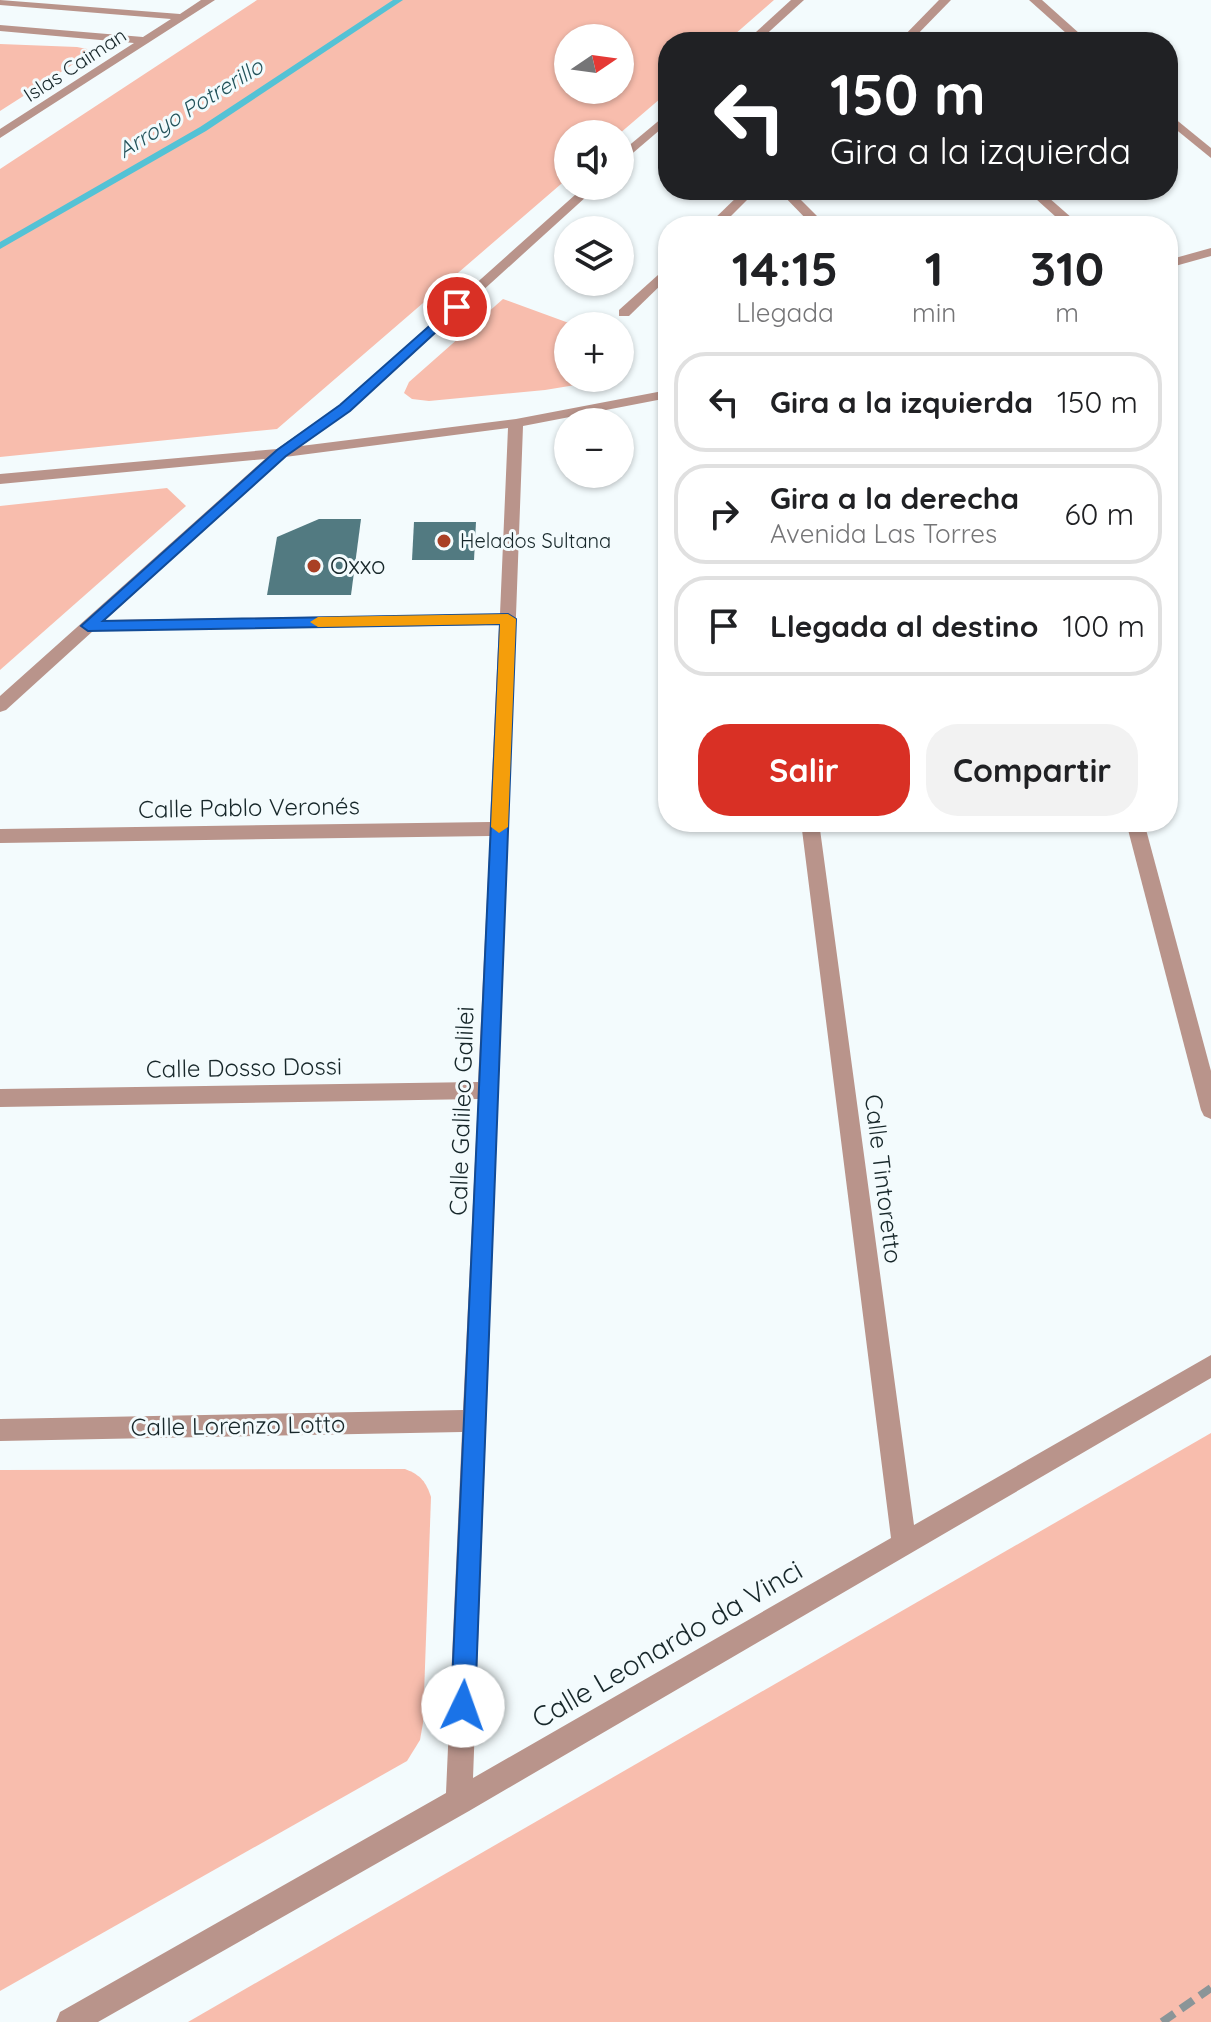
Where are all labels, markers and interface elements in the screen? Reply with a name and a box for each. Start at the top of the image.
street label: Islas Caiman [19,22,131,107]
north arrow [554,24,634,104]
map controls [554,24,634,488]
water label: Arroyo Potrerillo [112,51,269,164]
text: 150 m [830,59,986,129]
icon: left [698,64,802,168]
button: sound [554,120,634,200]
text: Gira a la izquierda [830,128,1131,173]
button: layers [554,216,634,296]
text: 14:15 [732,238,838,298]
text: 1 [925,238,944,298]
text: 310 [1030,238,1104,298]
pin [423,273,491,341]
icon: arrive [435,285,479,329]
text: Llegada [736,296,834,329]
text: min [912,296,956,329]
text: m [1055,296,1079,329]
button: + [554,312,634,392]
icon: left [702,380,746,424]
text: Gira a la izquierda [770,383,1033,421]
text: 150 m [1057,383,1138,421]
button: − [554,408,634,488]
text: Gira a la derecha [770,479,1019,517]
icon: right [702,492,746,536]
text: 60 m [1064,495,1134,533]
text: Avenida Las Torres [770,517,997,550]
place label: Helados Sultana [460,528,611,553]
marker: Helados Sultana [435,532,453,550]
place label: Oxxo [330,550,386,580]
marker: Oxxo [305,557,323,575]
icon: arrive [702,604,746,648]
text: Llegada al destino [770,607,1038,645]
text: 100 m [1062,607,1145,645]
button: Salir [698,724,910,816]
button: Compartir [926,724,1138,816]
street label: Calle Pablo Veronés [138,790,360,824]
street label: Calle Galileo Galilei [442,1006,480,1216]
street label: Calle Dosso Dossi [146,1050,342,1084]
street label: Calle Tintoretto [859,1093,909,1265]
street label: Calle Lorenzo Lotto [130,1408,346,1442]
street label: Calle Leonardo da Vinci [525,1552,808,1735]
position arrow [421,1664,505,1748]

